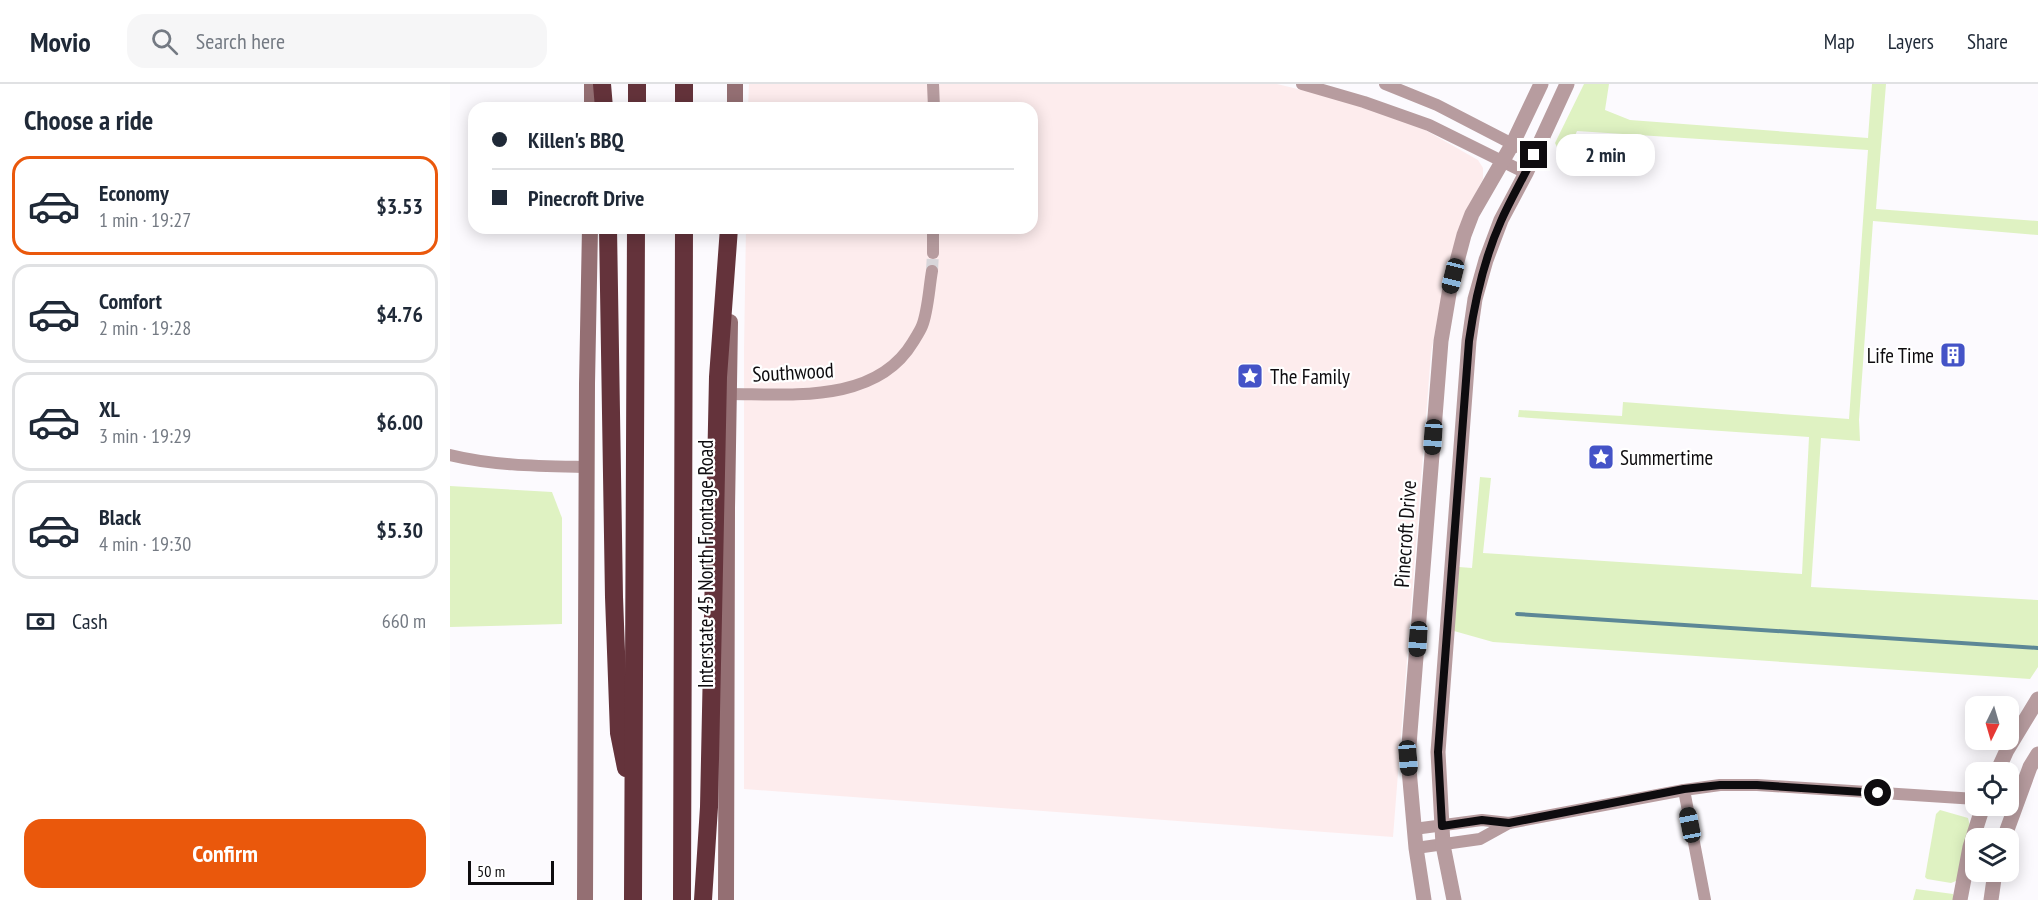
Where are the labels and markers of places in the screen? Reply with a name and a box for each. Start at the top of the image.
building icon: Life Time [1938,340,1968,370]
place label: Life Time [1867,342,1934,369]
place icon: The Family [1235,361,1265,391]
place label: The Family [1270,363,1350,390]
place icon: Summertime [1586,442,1616,472]
place label: Summertime [1620,444,1713,471]

